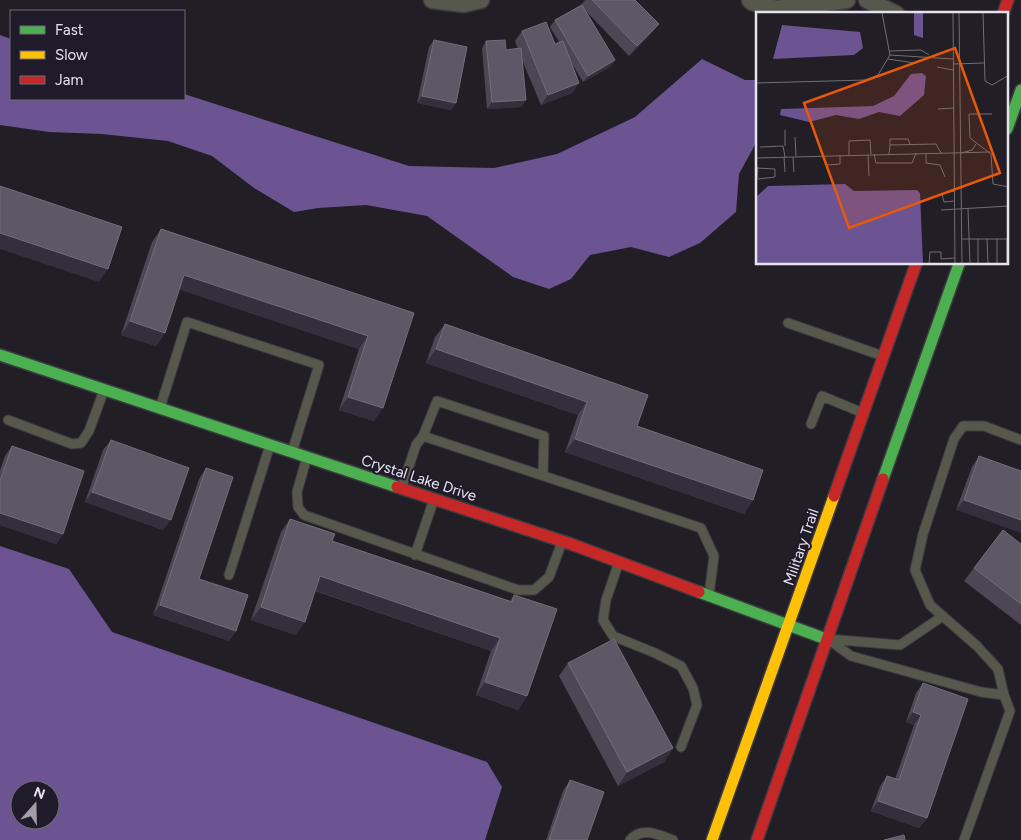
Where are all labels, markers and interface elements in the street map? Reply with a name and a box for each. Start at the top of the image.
legend [10,10,185,100]
inset map [756,12,1008,265]
text: Fast [55,21,84,39]
text: Slow [55,46,88,64]
text: Jam [55,71,83,89]
street label: Crystal Lake Drive [359,451,479,505]
street label: Military Trail [779,506,823,588]
north arrow [10,780,60,830]
text: N [31,783,47,803]

